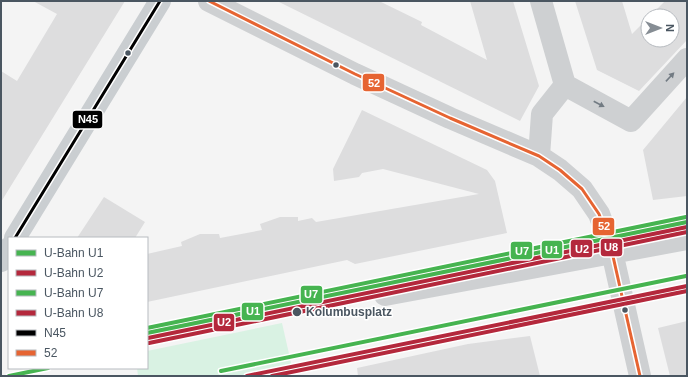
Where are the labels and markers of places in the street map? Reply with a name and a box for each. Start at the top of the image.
unlabelled marker [123,48,133,58]
unlabelled marker [331,60,341,70]
place label: Kolumbusplatz [306,305,392,319]
unlabelled marker [620,305,630,315]
marker: Kolumbusplatz [291,306,303,318]

